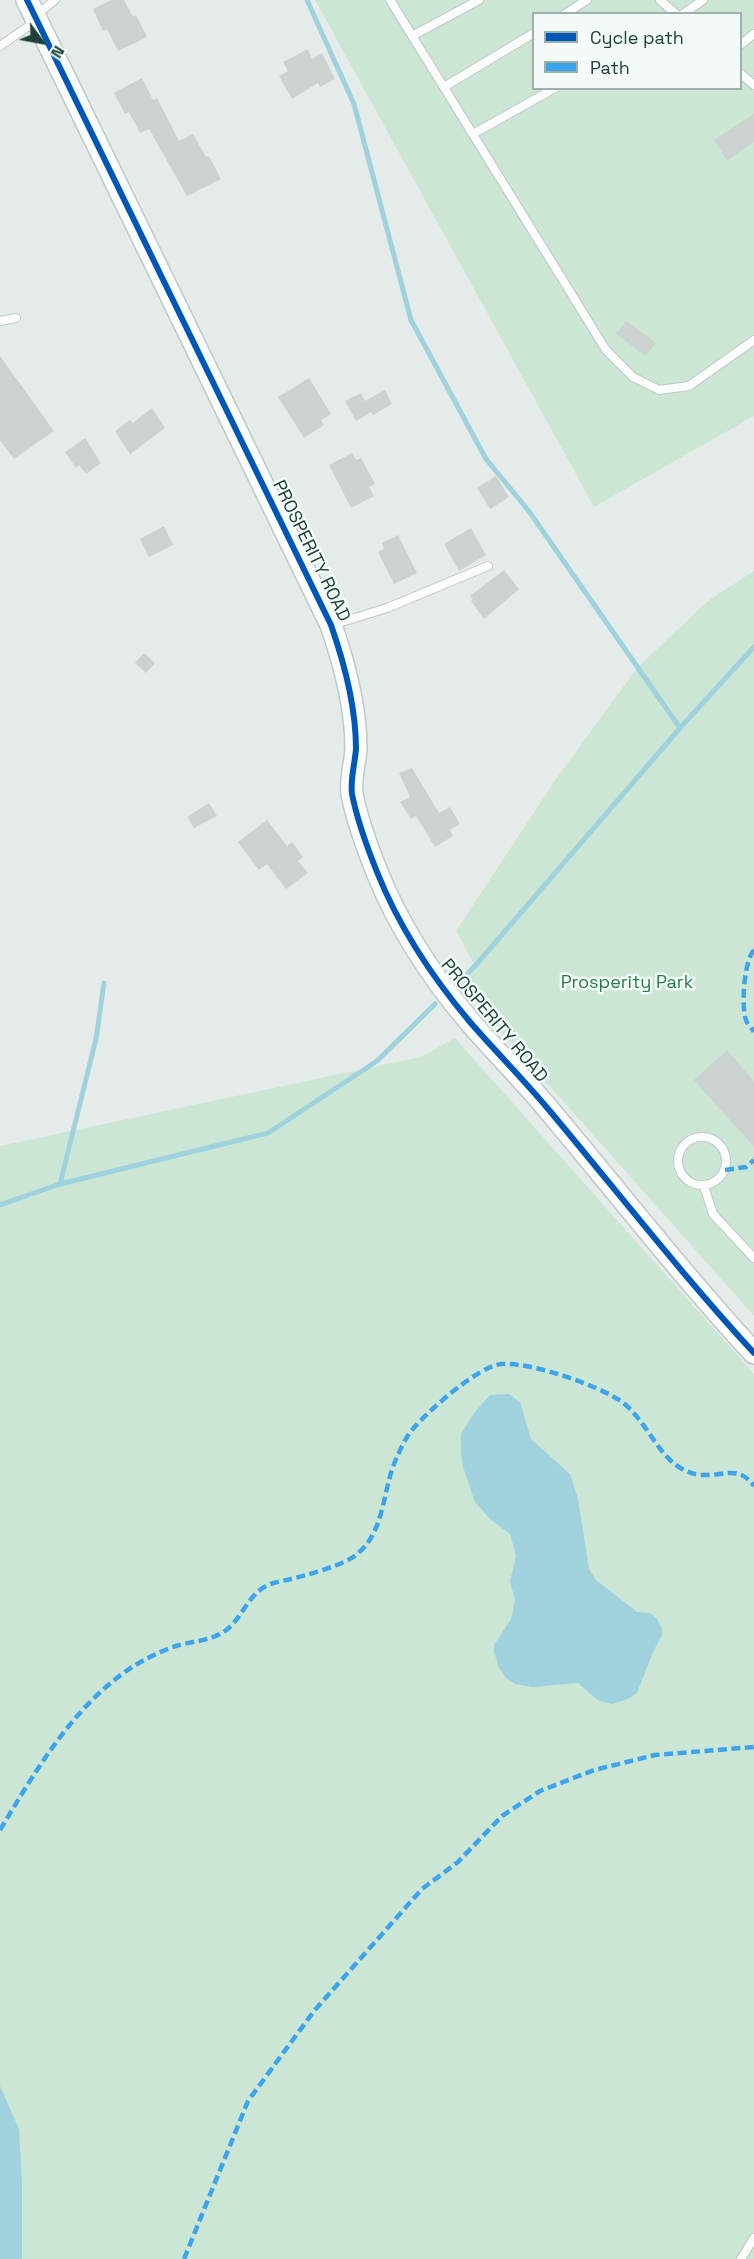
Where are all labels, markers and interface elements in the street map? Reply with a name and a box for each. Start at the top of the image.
north arrow [12,12,72,72]
legend [532,12,742,90]
text: Cycle path [590,26,684,49]
text: N [46,42,69,62]
text: Path [590,56,630,79]
street label: PROSPERITY ROAD [267,477,355,625]
street label: PROSPERITY ROAD [436,955,552,1087]
park label: Prosperity Park [561,972,693,994]

